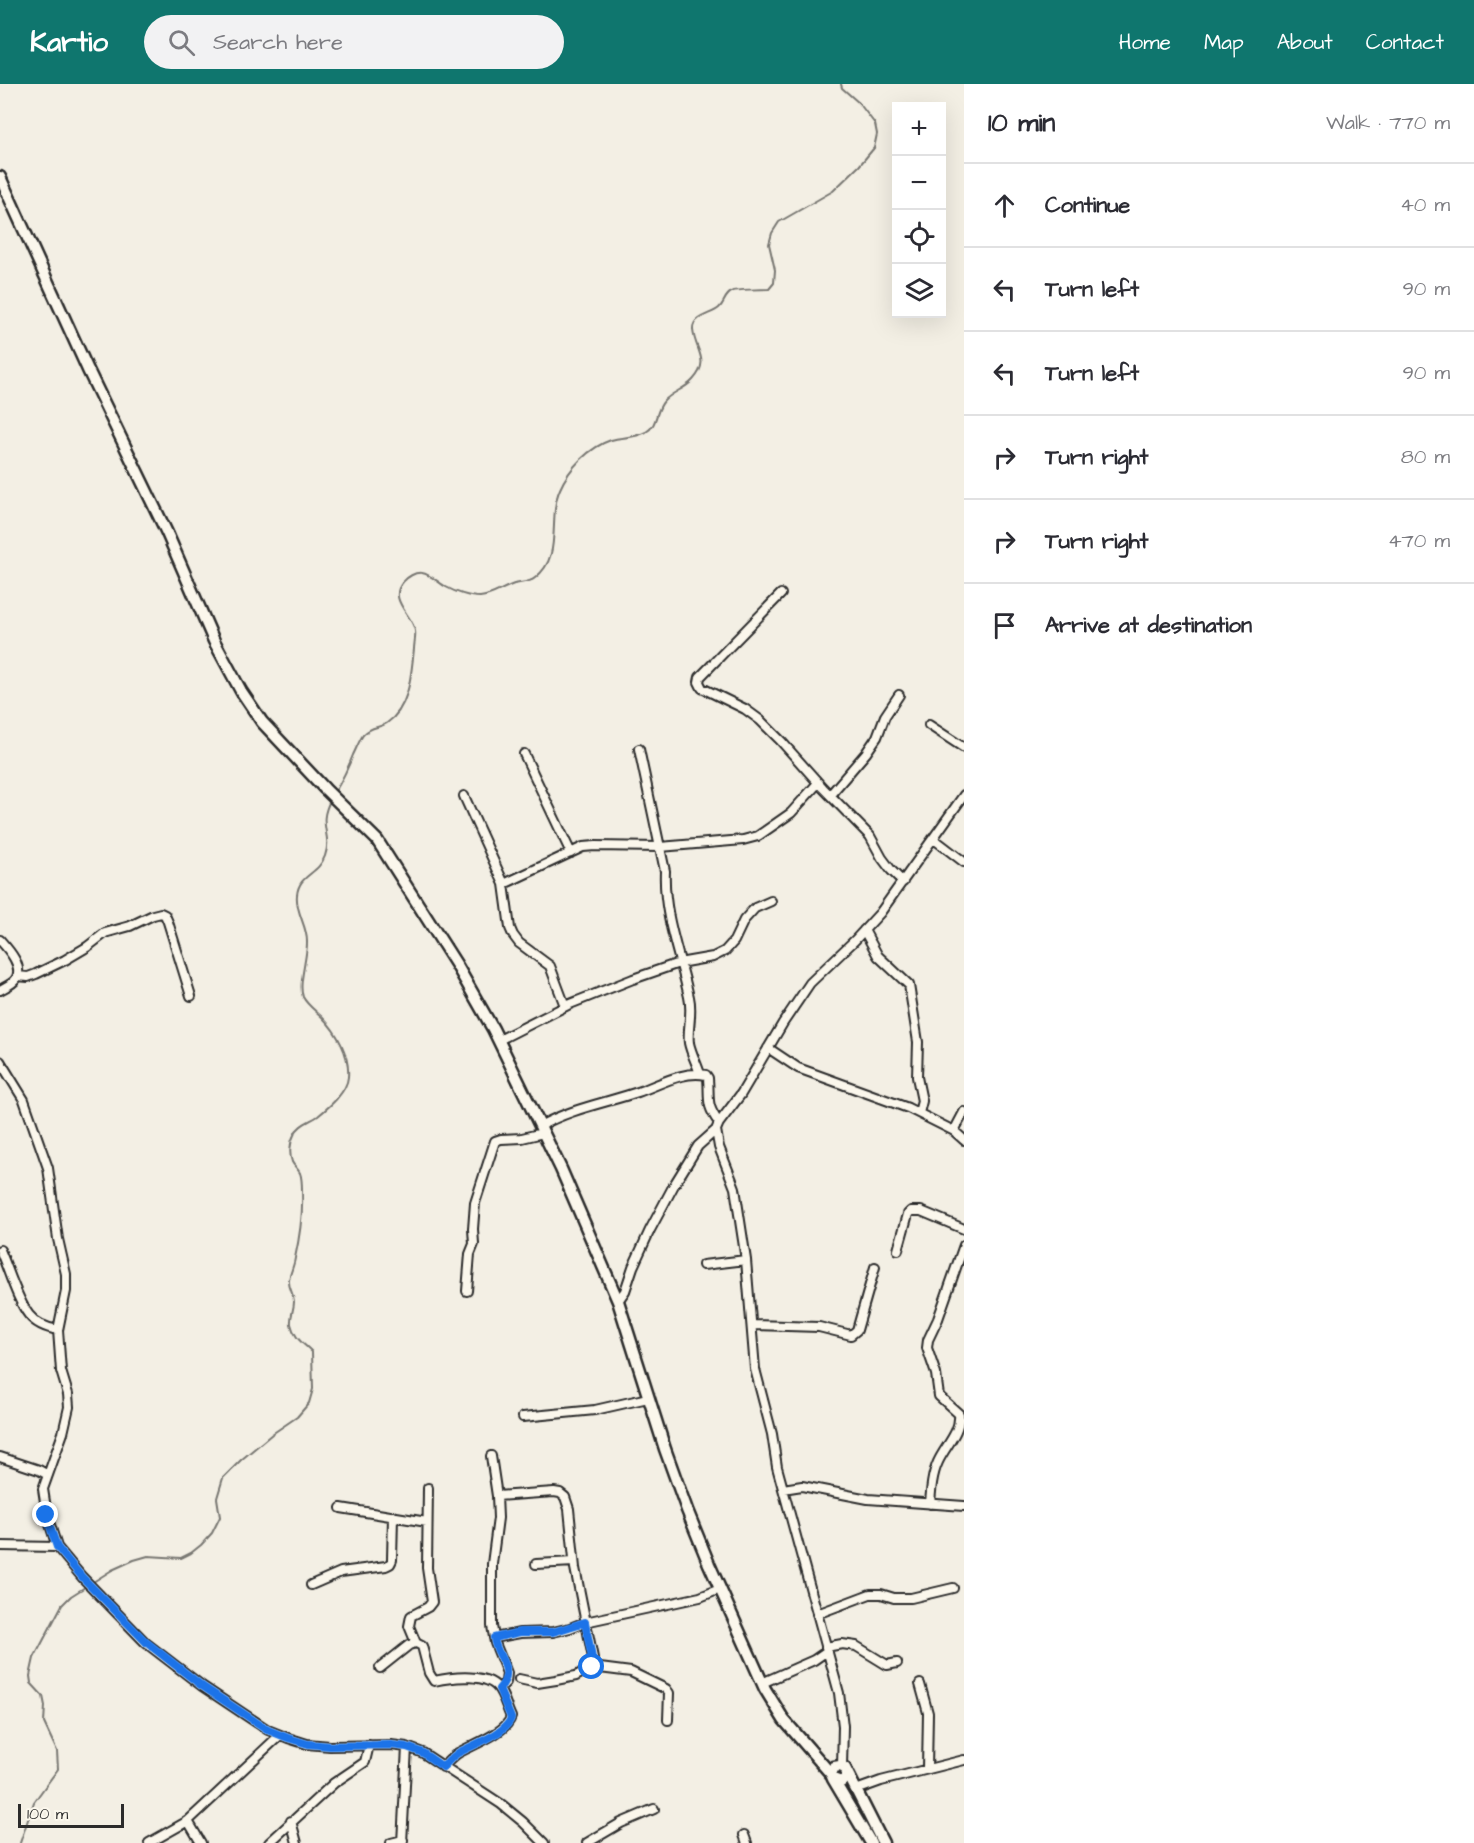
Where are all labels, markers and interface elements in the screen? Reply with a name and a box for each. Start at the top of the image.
search box [144,15,564,69]
text: Kartio [30,23,108,62]
icon: search [165,26,198,59]
text: Search here [213,27,343,58]
text: Home [1119,28,1171,57]
text: Map [1204,28,1244,57]
text: About [1277,28,1333,57]
text: Contact [1366,28,1444,57]
map controls [892,102,946,318]
button: + [892,102,946,156]
text: 10 min [988,105,1055,141]
text: Walk · 770 m [1326,109,1450,137]
button: − [892,156,946,210]
icon: ahead [988,189,1021,222]
text: Continue [1045,190,1130,221]
text: 40 m [1400,191,1450,219]
button: locate [892,210,946,264]
button: layers [892,264,946,318]
icon: left [988,273,1021,306]
text: Turn left [1045,274,1139,305]
text: 90 m [1402,275,1450,303]
icon: left [988,357,1021,390]
text: Turn left [1045,358,1139,389]
text: 90 m [1402,359,1450,387]
icon: right [988,441,1021,474]
text: Turn right [1045,442,1148,473]
text: 80 m [1401,443,1450,471]
icon: right [988,525,1021,558]
text: Turn right [1045,526,1148,557]
text: 470 m [1388,527,1450,555]
icon: arrive [988,609,1021,642]
text: Arrive at destination [1045,610,1252,641]
route end [32,1501,58,1527]
route start [578,1653,604,1679]
scale bar [18,1801,124,1828]
text: 100 m [27,1803,68,1825]

